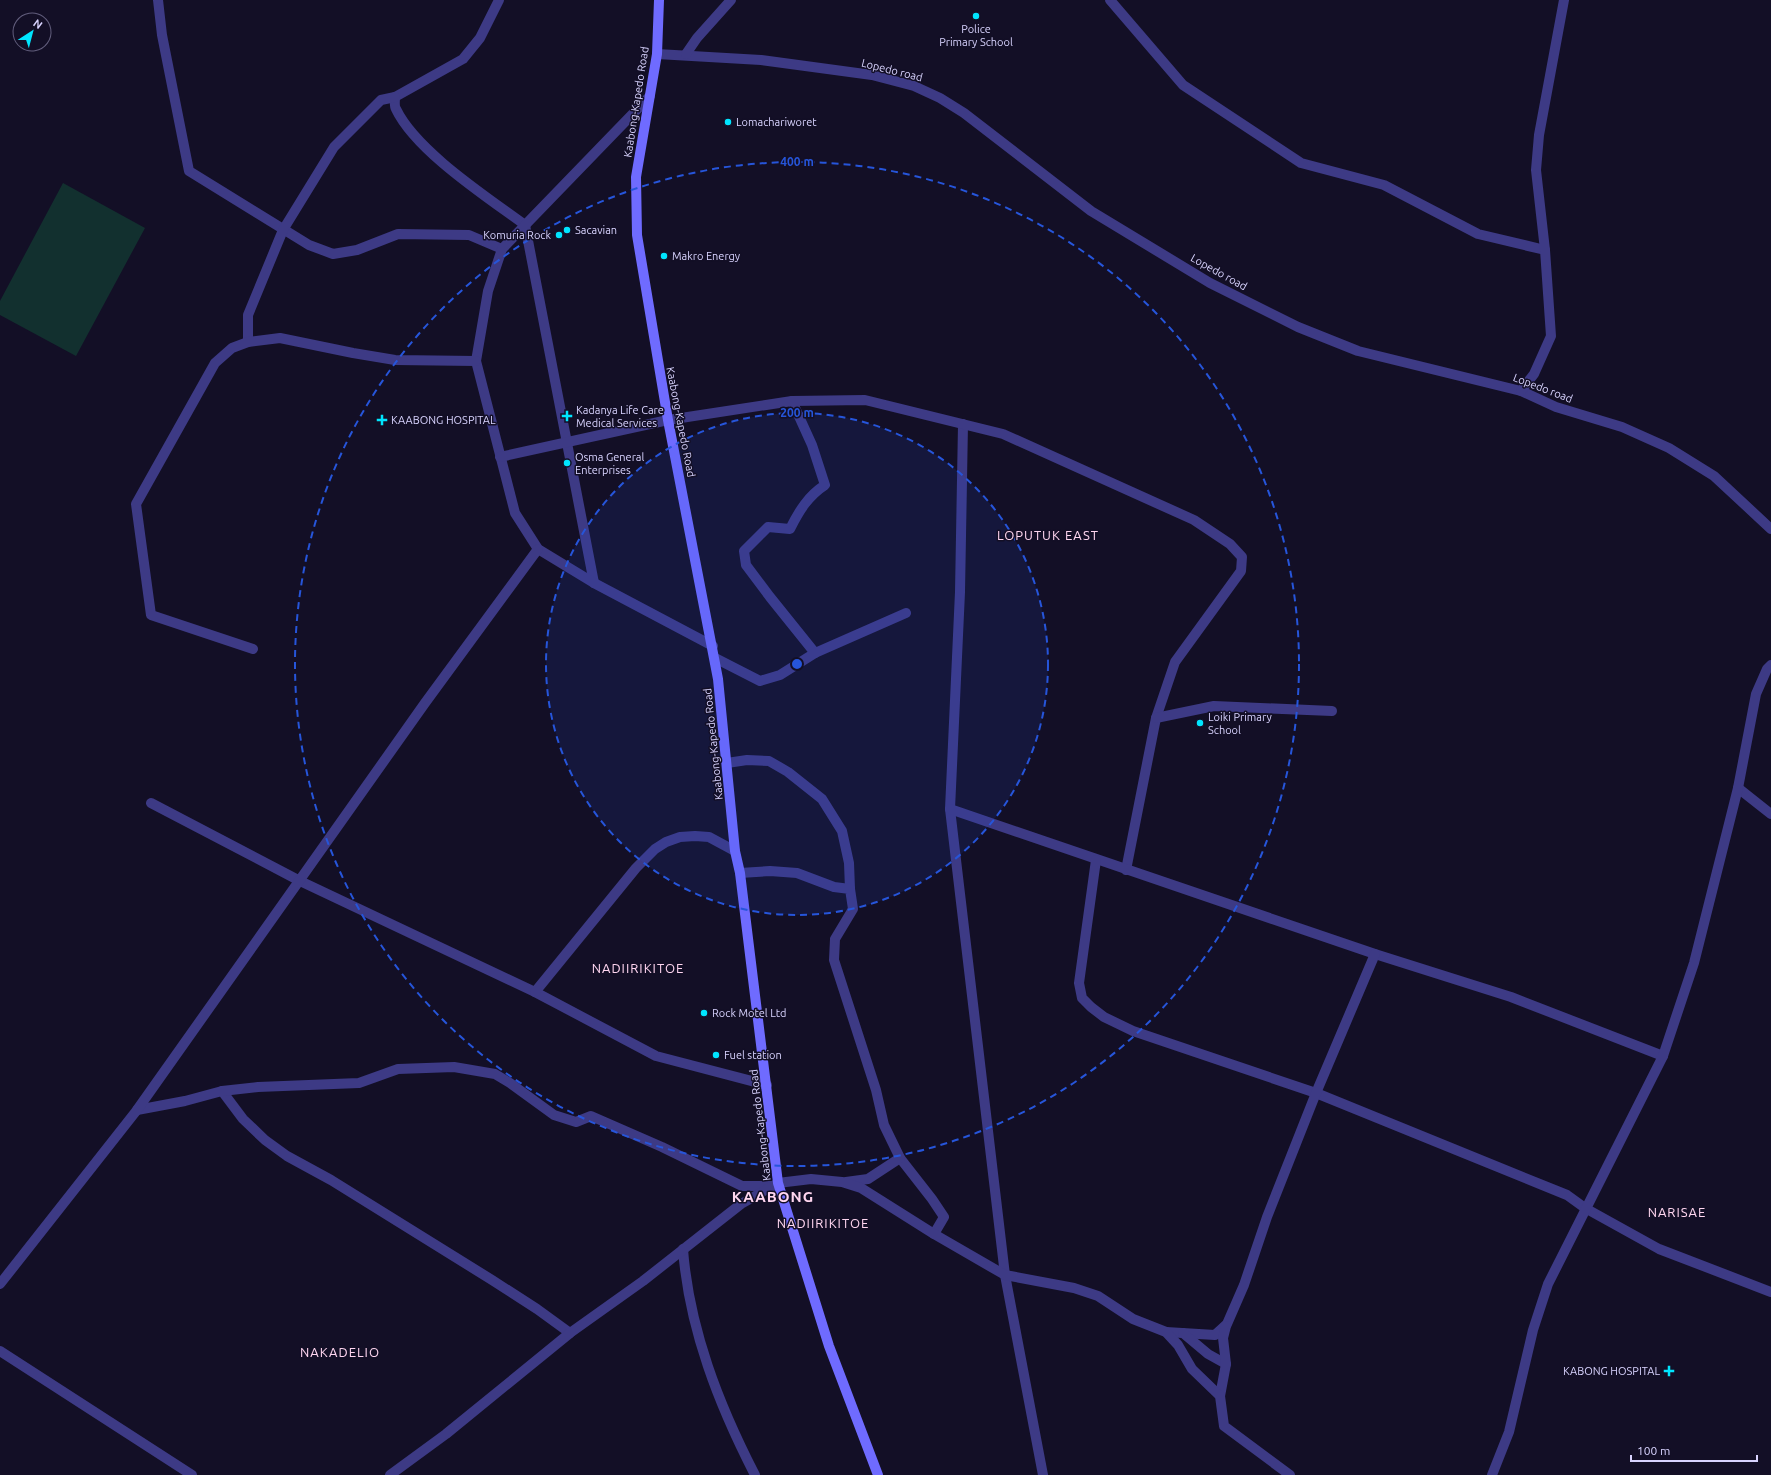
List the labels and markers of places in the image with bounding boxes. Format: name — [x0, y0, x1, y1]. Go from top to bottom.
marker: Police Primary School — [971, 11, 981, 21]
place label: Police Primary School — [939, 23, 1013, 48]
place label: Lomachariworet — [736, 116, 817, 128]
marker: Lomachariworet — [723, 117, 733, 127]
place label: Sacavian — [575, 224, 617, 236]
marker: Sacavian — [562, 225, 572, 235]
place label: Komuria Rock — [483, 229, 551, 241]
marker: Komuria Rock — [554, 230, 564, 240]
place label: Makro Energy — [672, 250, 741, 262]
marker: Makro Energy — [659, 251, 669, 261]
place label: Kadanya Life Care Medical Services — [576, 404, 664, 429]
marker: Kadanya Life Care Medical Services — [561, 410, 573, 422]
marker: KAABONG HOSPITAL — [376, 414, 388, 426]
place label: KAABONG HOSPITAL — [391, 414, 496, 426]
place label: Osma General Enterprises — [575, 451, 645, 476]
marker: Osma General Enterprises — [562, 458, 572, 468]
centre of rings — [790, 657, 804, 671]
place label: Loiki Primary School — [1208, 711, 1272, 736]
marker: Loiki Primary School — [1195, 718, 1205, 728]
place label: Rock Motel Ltd — [712, 1007, 787, 1019]
marker: Rock Motel Ltd — [699, 1008, 709, 1018]
place label: Fuel station — [724, 1049, 782, 1061]
marker: Fuel station — [711, 1050, 721, 1060]
place label: KABONG HOSPITAL — [1563, 1365, 1660, 1377]
marker: KABONG HOSPITAL — [1663, 1365, 1675, 1377]

